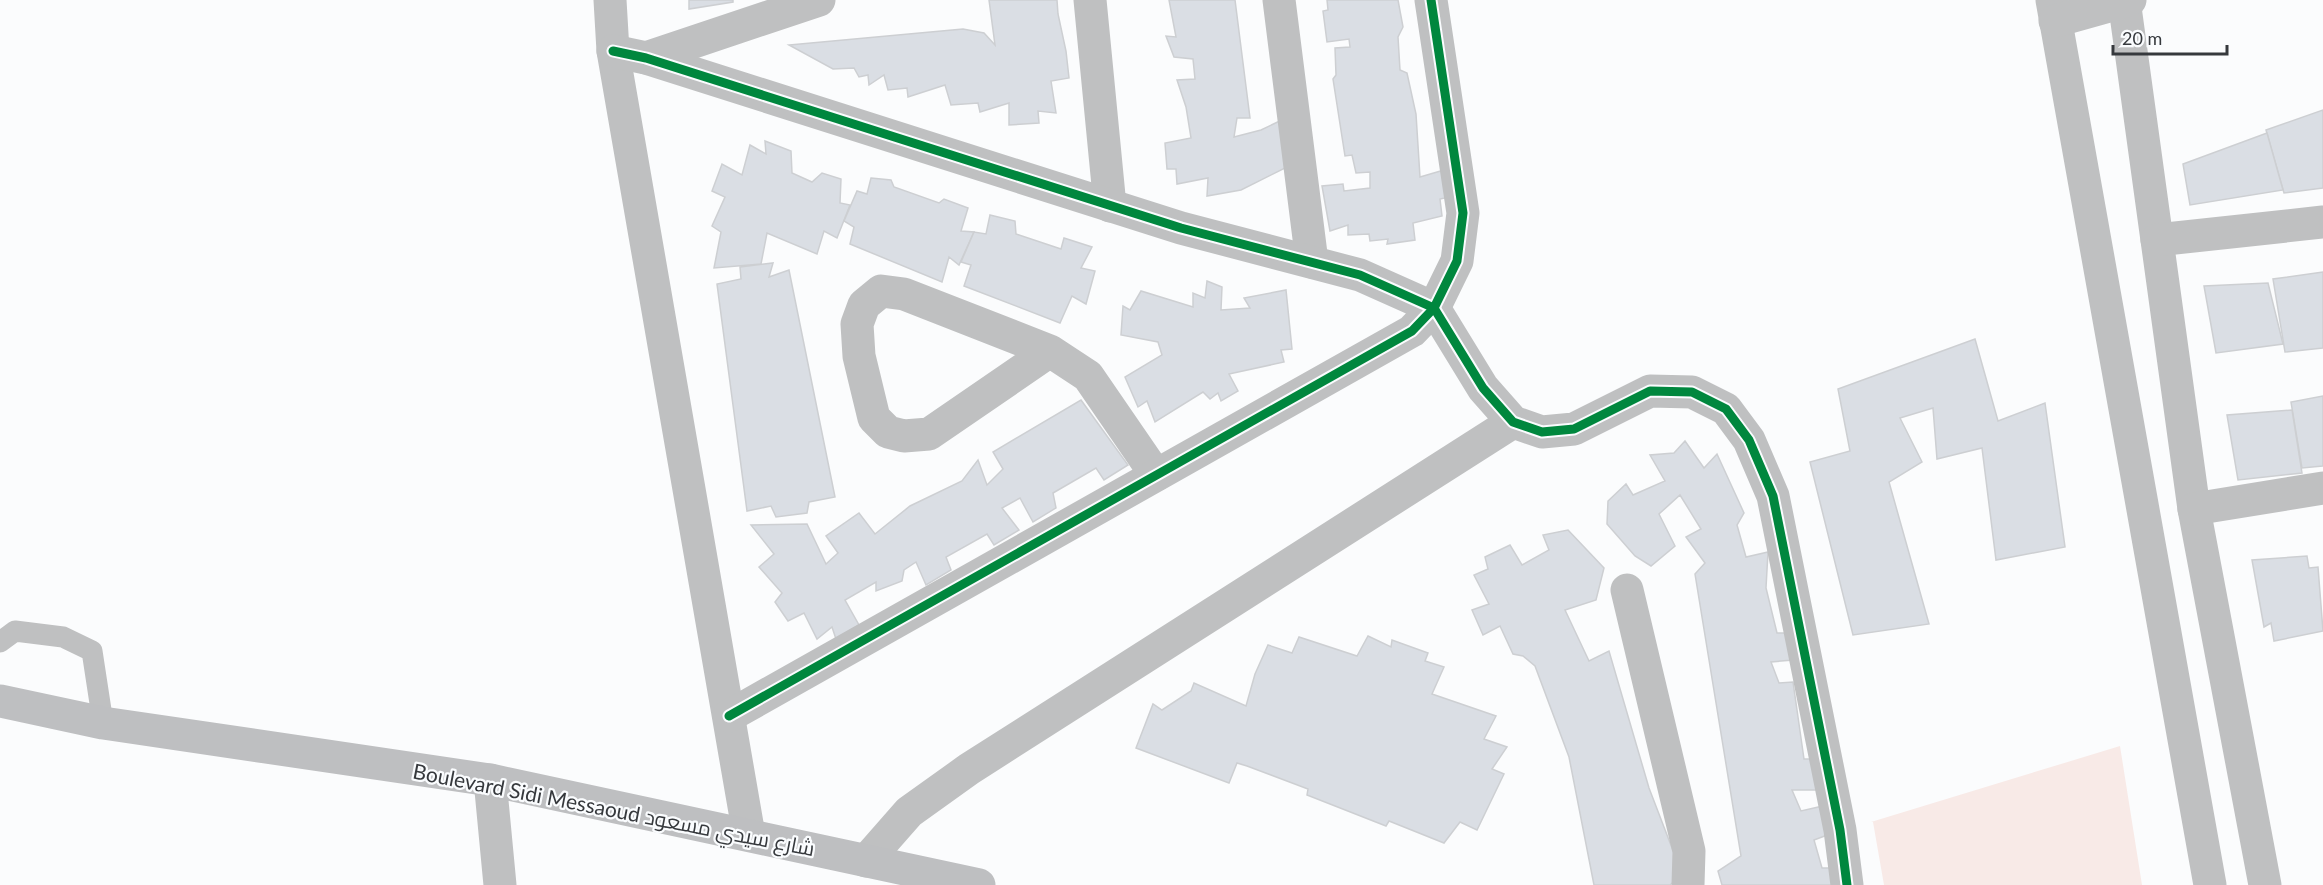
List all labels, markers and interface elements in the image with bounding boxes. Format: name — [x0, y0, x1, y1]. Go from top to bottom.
scale bar — [2113, 18, 2227, 56]
text: 20 m — [2122, 27, 2162, 49]
street label: Boulevard Sidi Messaoud شارع سيدي مسعود — [410, 758, 817, 865]

